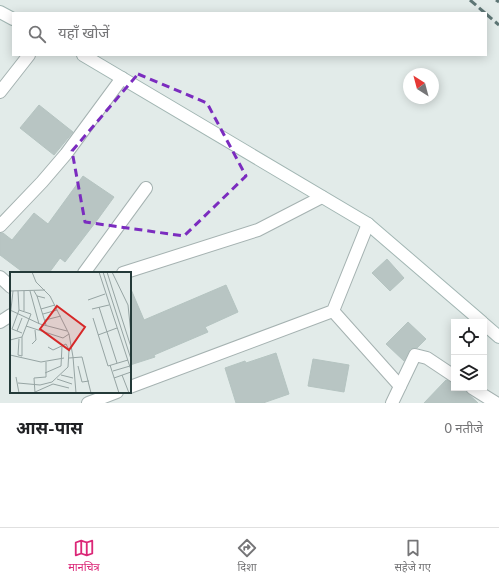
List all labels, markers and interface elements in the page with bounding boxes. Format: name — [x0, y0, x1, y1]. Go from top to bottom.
search box — [12, 12, 487, 56]
icon: search — [26, 23, 48, 45]
text: यहाँ खोजें — [58, 24, 109, 41]
north arrow — [403, 68, 439, 104]
inset map — [10, 272, 131, 393]
map controls — [451, 319, 487, 391]
button: locate — [451, 319, 487, 355]
button: layers — [451, 355, 487, 391]
text: आस-पास — [16, 418, 83, 438]
text: 0 नतीजे — [444, 421, 483, 436]
tab: मानचित्र — [68, 537, 100, 575]
tab: दिशा — [236, 537, 258, 575]
tab: सहेजे गए — [394, 537, 431, 575]

